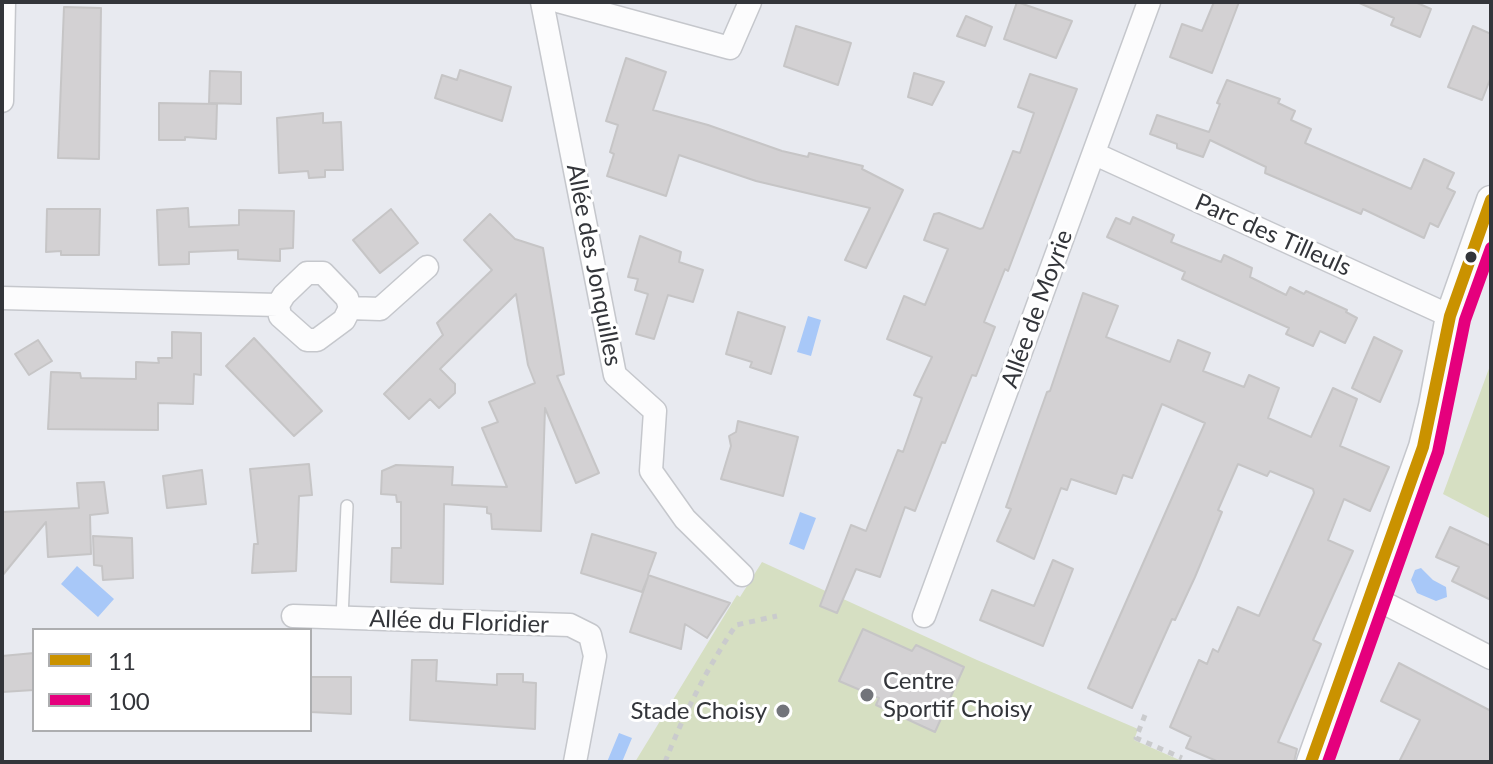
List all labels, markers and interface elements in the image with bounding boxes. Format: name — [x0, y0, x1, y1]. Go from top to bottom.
street label: Allée des Jonquilles — [560, 161, 628, 369]
street label: Parc des Tilleuls — [1191, 188, 1355, 282]
street label: Allée de Moyrie — [995, 226, 1079, 392]
unlabelled marker — [1463, 249, 1479, 265]
street label: Allée du Floridier — [369, 604, 549, 640]
legend — [32, 628, 312, 732]
text: 11 — [108, 646, 136, 675]
place label: Centre Sportif Choisy — [883, 667, 1032, 723]
text: 100 — [108, 686, 150, 715]
marker: Centre Sportif Choisy — [858, 686, 876, 704]
place label: Stade Choisy — [630, 697, 767, 725]
marker: Stade Choisy — [774, 702, 792, 720]

